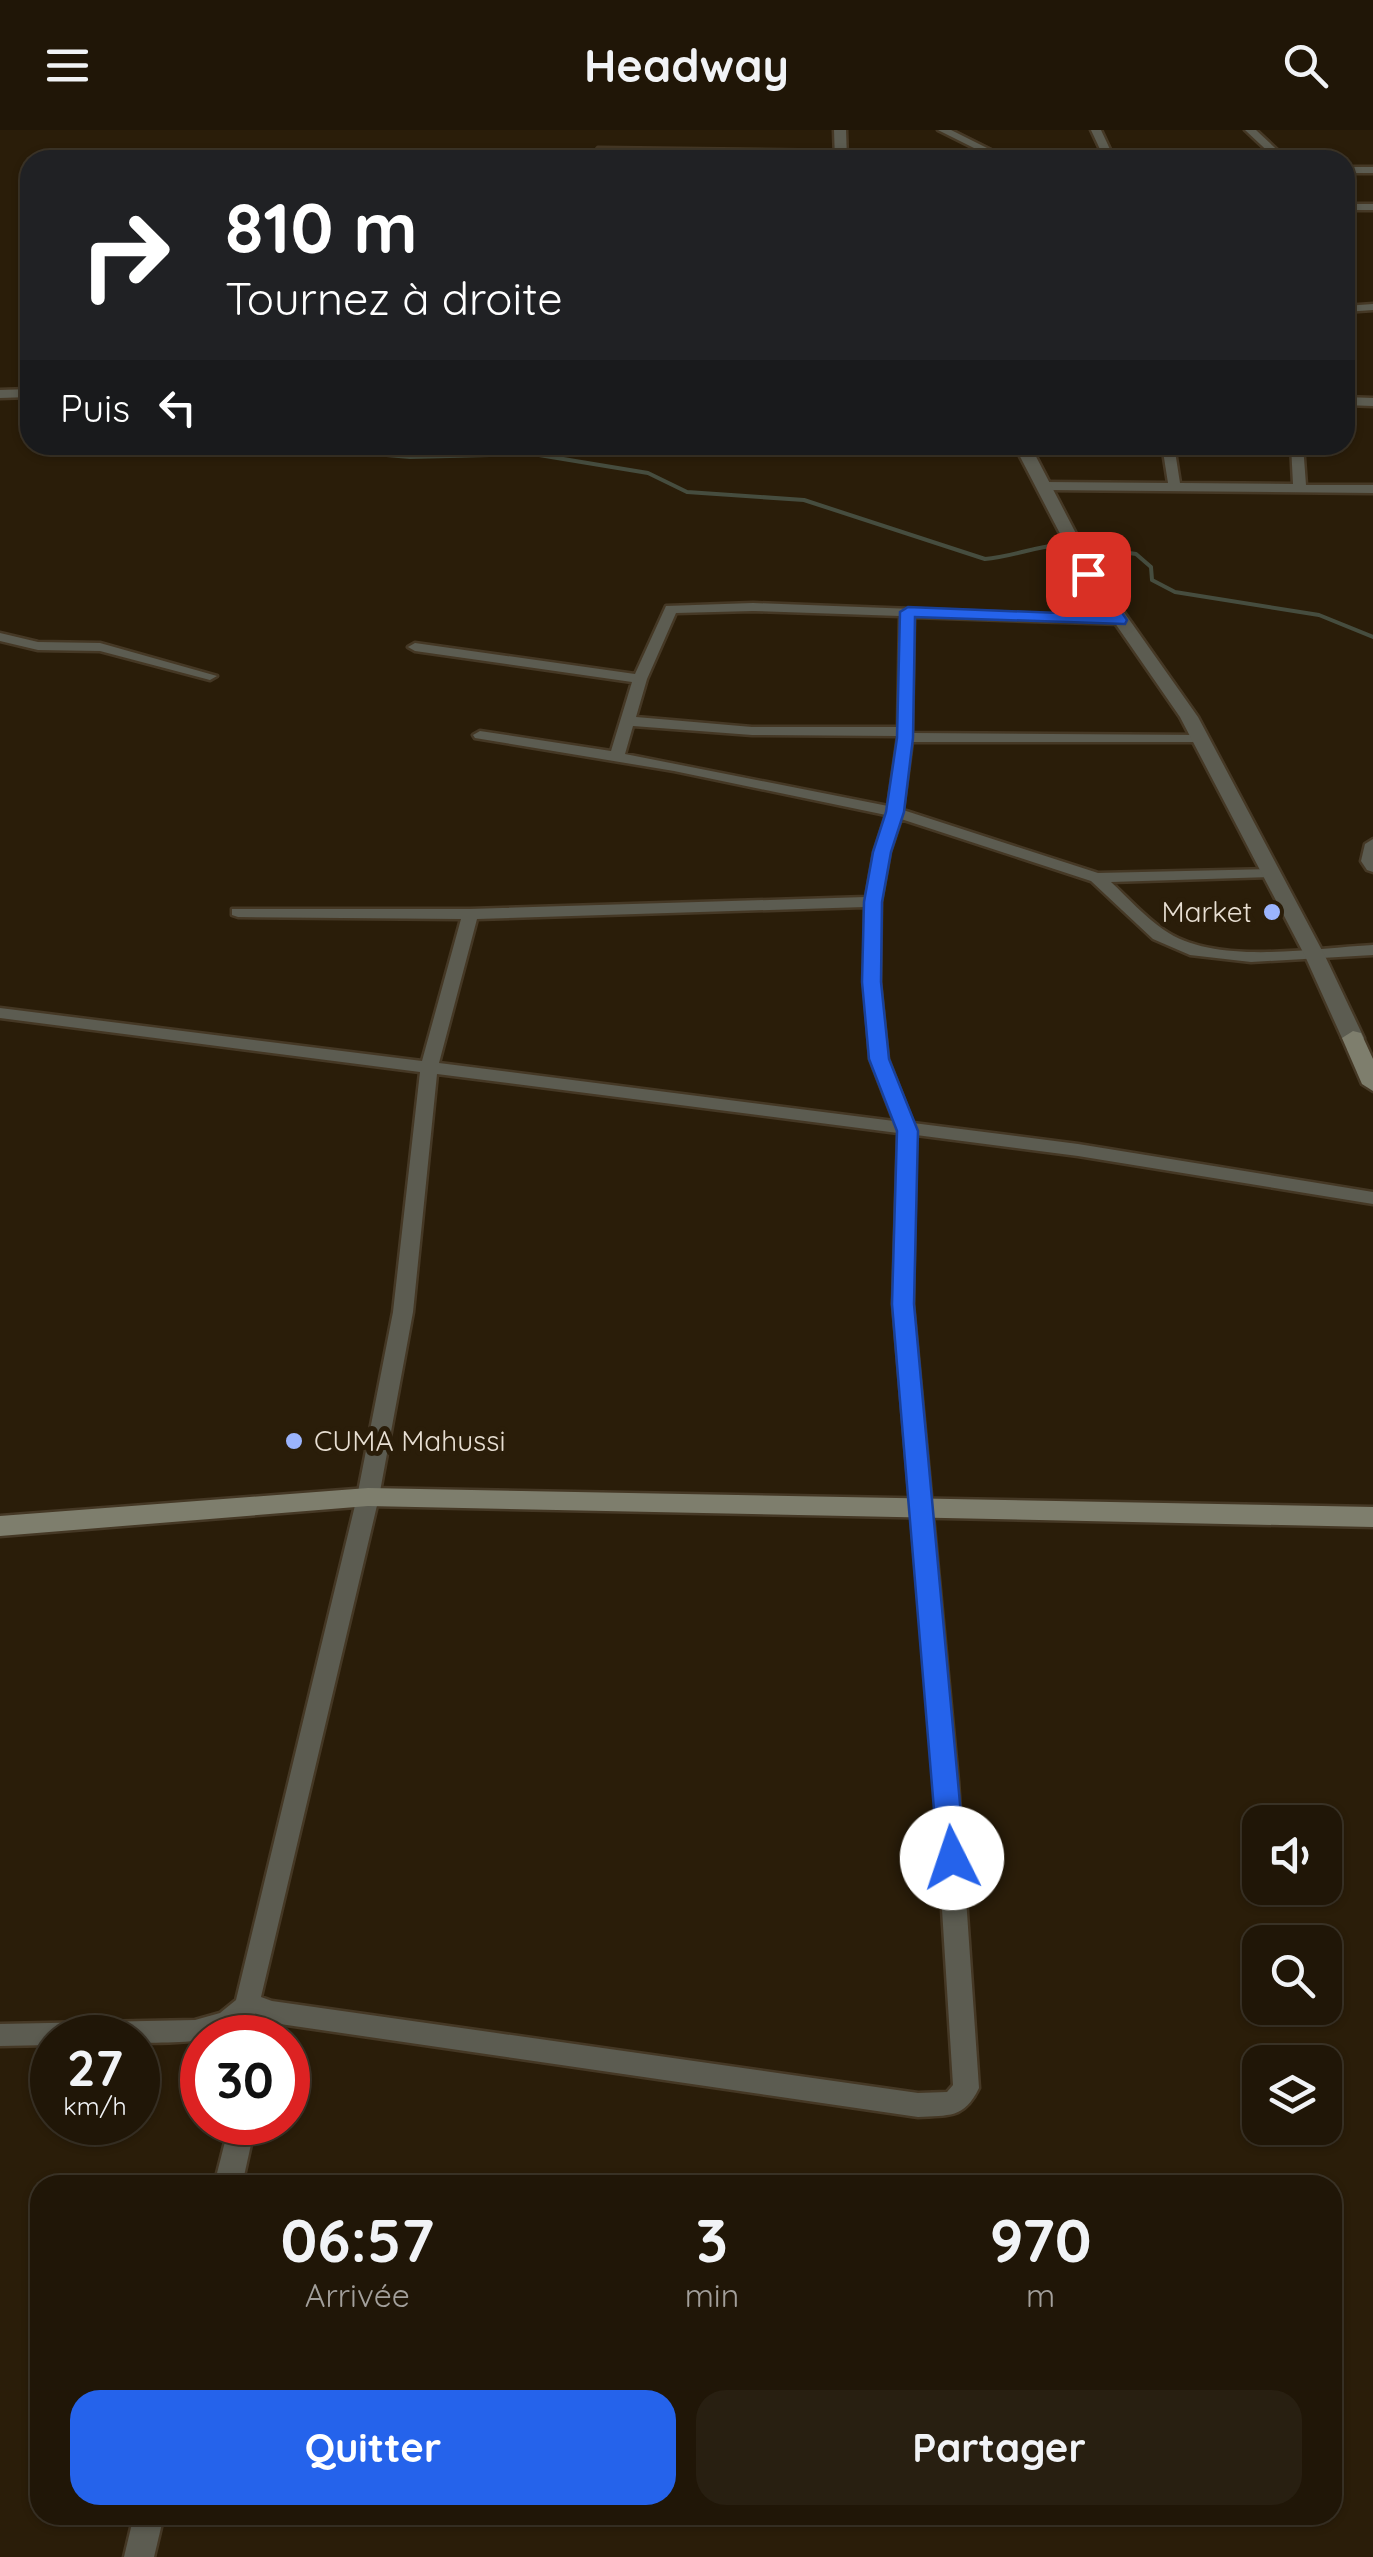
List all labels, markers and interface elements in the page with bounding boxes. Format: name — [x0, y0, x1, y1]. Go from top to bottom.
text: Headway — [584, 37, 789, 93]
icon: menu — [40, 38, 95, 93]
icon: search — [1278, 38, 1333, 93]
text: 810 m — [225, 183, 418, 271]
icon: right — [60, 190, 190, 320]
text: Tournez à droite — [225, 270, 563, 326]
icon: left — [150, 380, 205, 435]
text: Puis — [60, 384, 130, 432]
pin — [1046, 532, 1131, 617]
icon: arrive — [1061, 547, 1116, 602]
place label: Market — [1161, 894, 1252, 929]
marker: Market — [1261, 901, 1283, 923]
place label: CUMA Mahussi — [314, 1423, 505, 1458]
marker: CUMA Mahussi — [283, 1430, 305, 1452]
map controls — [1242, 1805, 1342, 2145]
button: sound — [1242, 1805, 1342, 1905]
position arrow — [900, 1806, 1004, 1910]
button: search — [1242, 1925, 1342, 2025]
speed limit sign: 30 — [180, 2015, 310, 2145]
text: 27 — [67, 2036, 123, 2099]
button: layers — [1242, 2045, 1342, 2145]
text: km/h — [63, 2090, 127, 2121]
text: 06:57 — [280, 2202, 434, 2277]
text: 3 — [696, 2202, 728, 2277]
text: 970 — [990, 2202, 1092, 2277]
text: Arrivée — [305, 2275, 410, 2315]
text: min — [685, 2275, 739, 2315]
text: m — [1026, 2275, 1055, 2315]
button: Quitter — [70, 2390, 676, 2505]
button: Partager — [696, 2390, 1302, 2505]

